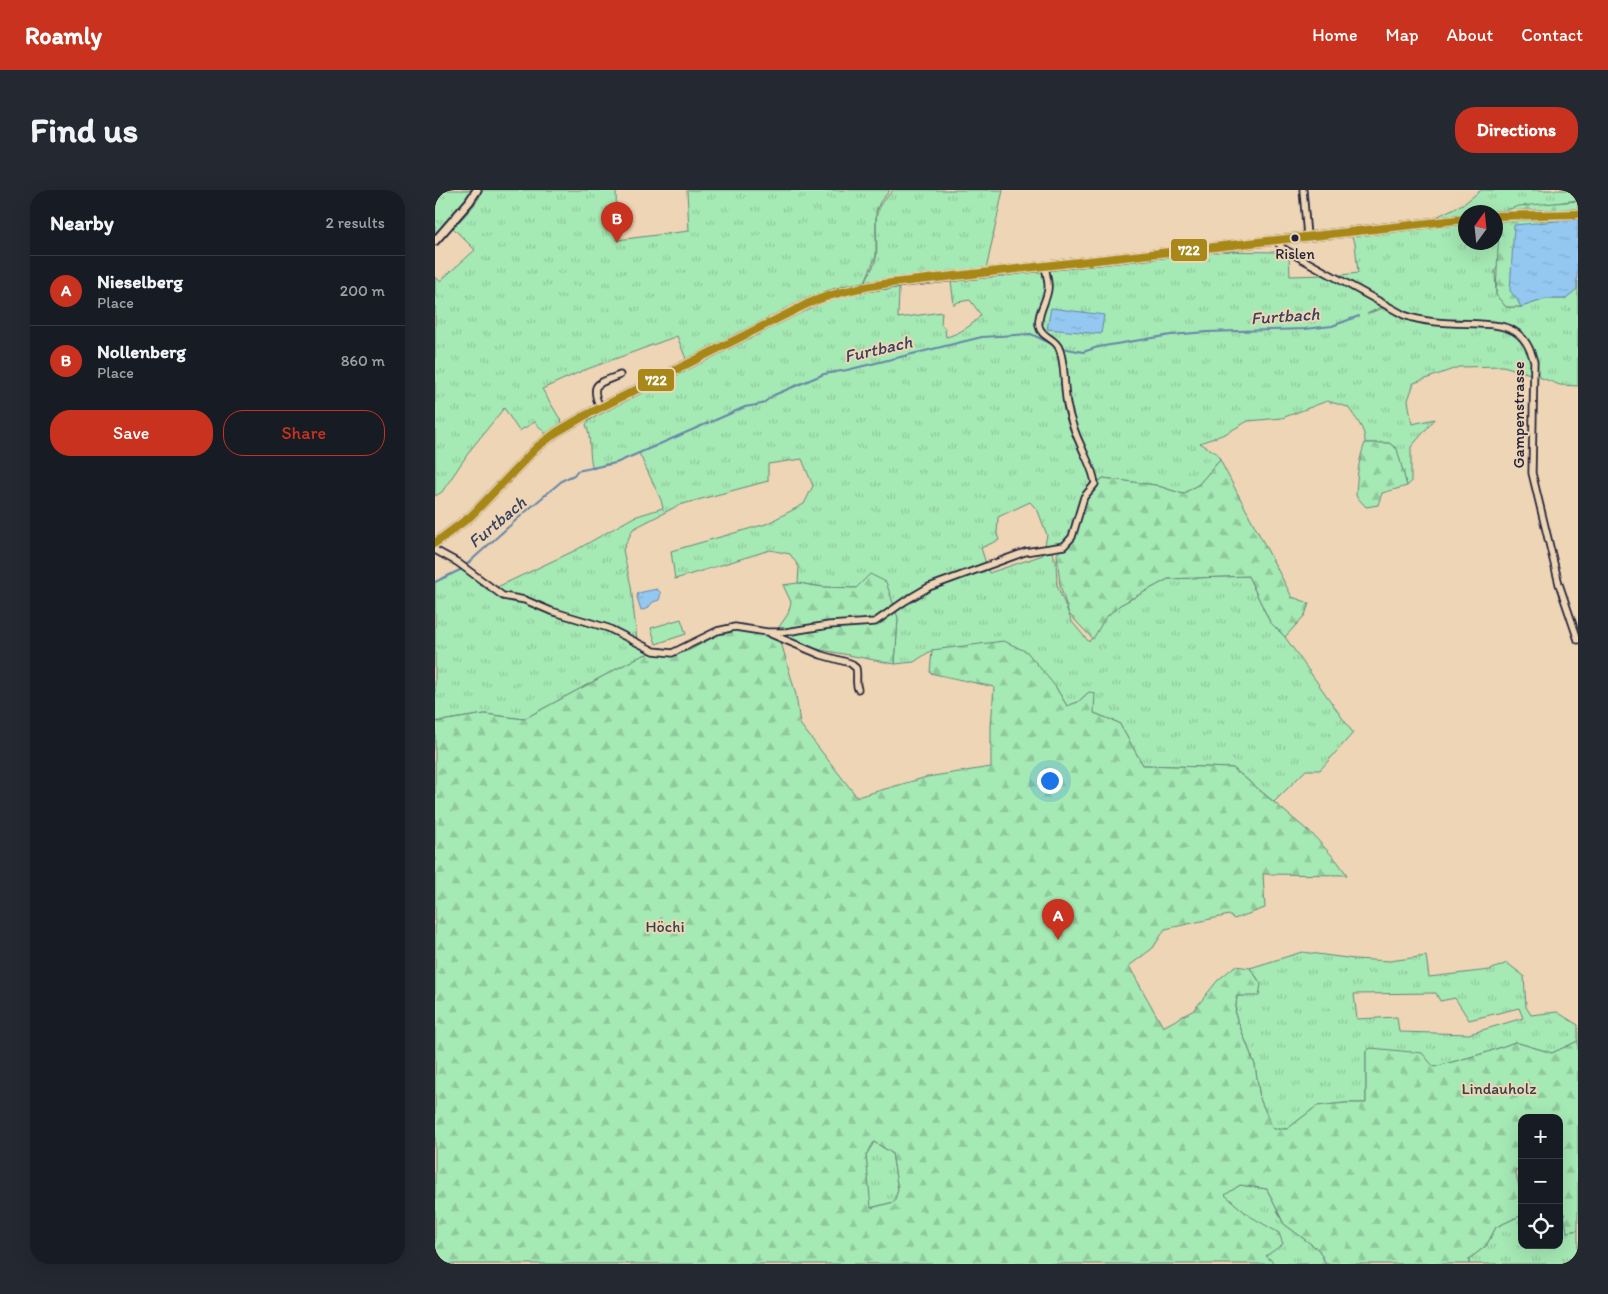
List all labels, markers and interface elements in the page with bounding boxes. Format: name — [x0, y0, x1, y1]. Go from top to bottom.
text: Roamly — [25, 21, 102, 50]
text: Home — [1312, 24, 1358, 46]
text: Map — [1386, 24, 1419, 46]
text: About — [1447, 24, 1493, 46]
text: Contact — [1521, 24, 1583, 46]
button: Directions — [1455, 107, 1578, 153]
text: Find us — [30, 109, 138, 151]
pin: B — [601, 202, 633, 243]
north arrow — [1458, 205, 1503, 250]
text: Nearby — [50, 210, 114, 235]
text: 2 results — [325, 213, 385, 232]
marker: Rislen — [1290, 233, 1300, 243]
line badge: 722 — [1170, 238, 1208, 262]
text: 722 — [1177, 242, 1200, 259]
place label: Rislen — [1275, 245, 1315, 263]
text: Nieselberg — [97, 270, 183, 293]
text: A — [61, 281, 71, 300]
text: 200 m — [340, 281, 385, 300]
text: Place — [97, 293, 134, 312]
water label: Furtbach — [1250, 303, 1321, 329]
water label: Furtbach — [842, 330, 915, 367]
text: Nollenberg — [97, 340, 186, 363]
text: B — [61, 351, 71, 370]
text: 860 m — [341, 351, 385, 370]
street label: Gampenstrasse — [1509, 361, 1528, 469]
text: Place — [97, 363, 134, 382]
line badge: 722 — [637, 368, 675, 392]
text: 722 — [644, 372, 667, 389]
button: Save — [50, 410, 213, 456]
button: Share — [223, 410, 385, 456]
water label: Furtbach — [464, 491, 531, 553]
your location — [1037, 768, 1063, 794]
pin: A — [1042, 899, 1074, 940]
park label: Höchi — [645, 917, 685, 936]
park label: Lindauholz — [1461, 1079, 1537, 1098]
map controls — [1518, 1114, 1563, 1249]
button: + — [1518, 1114, 1563, 1159]
button: − — [1518, 1159, 1563, 1204]
button: locate — [1518, 1204, 1563, 1249]

